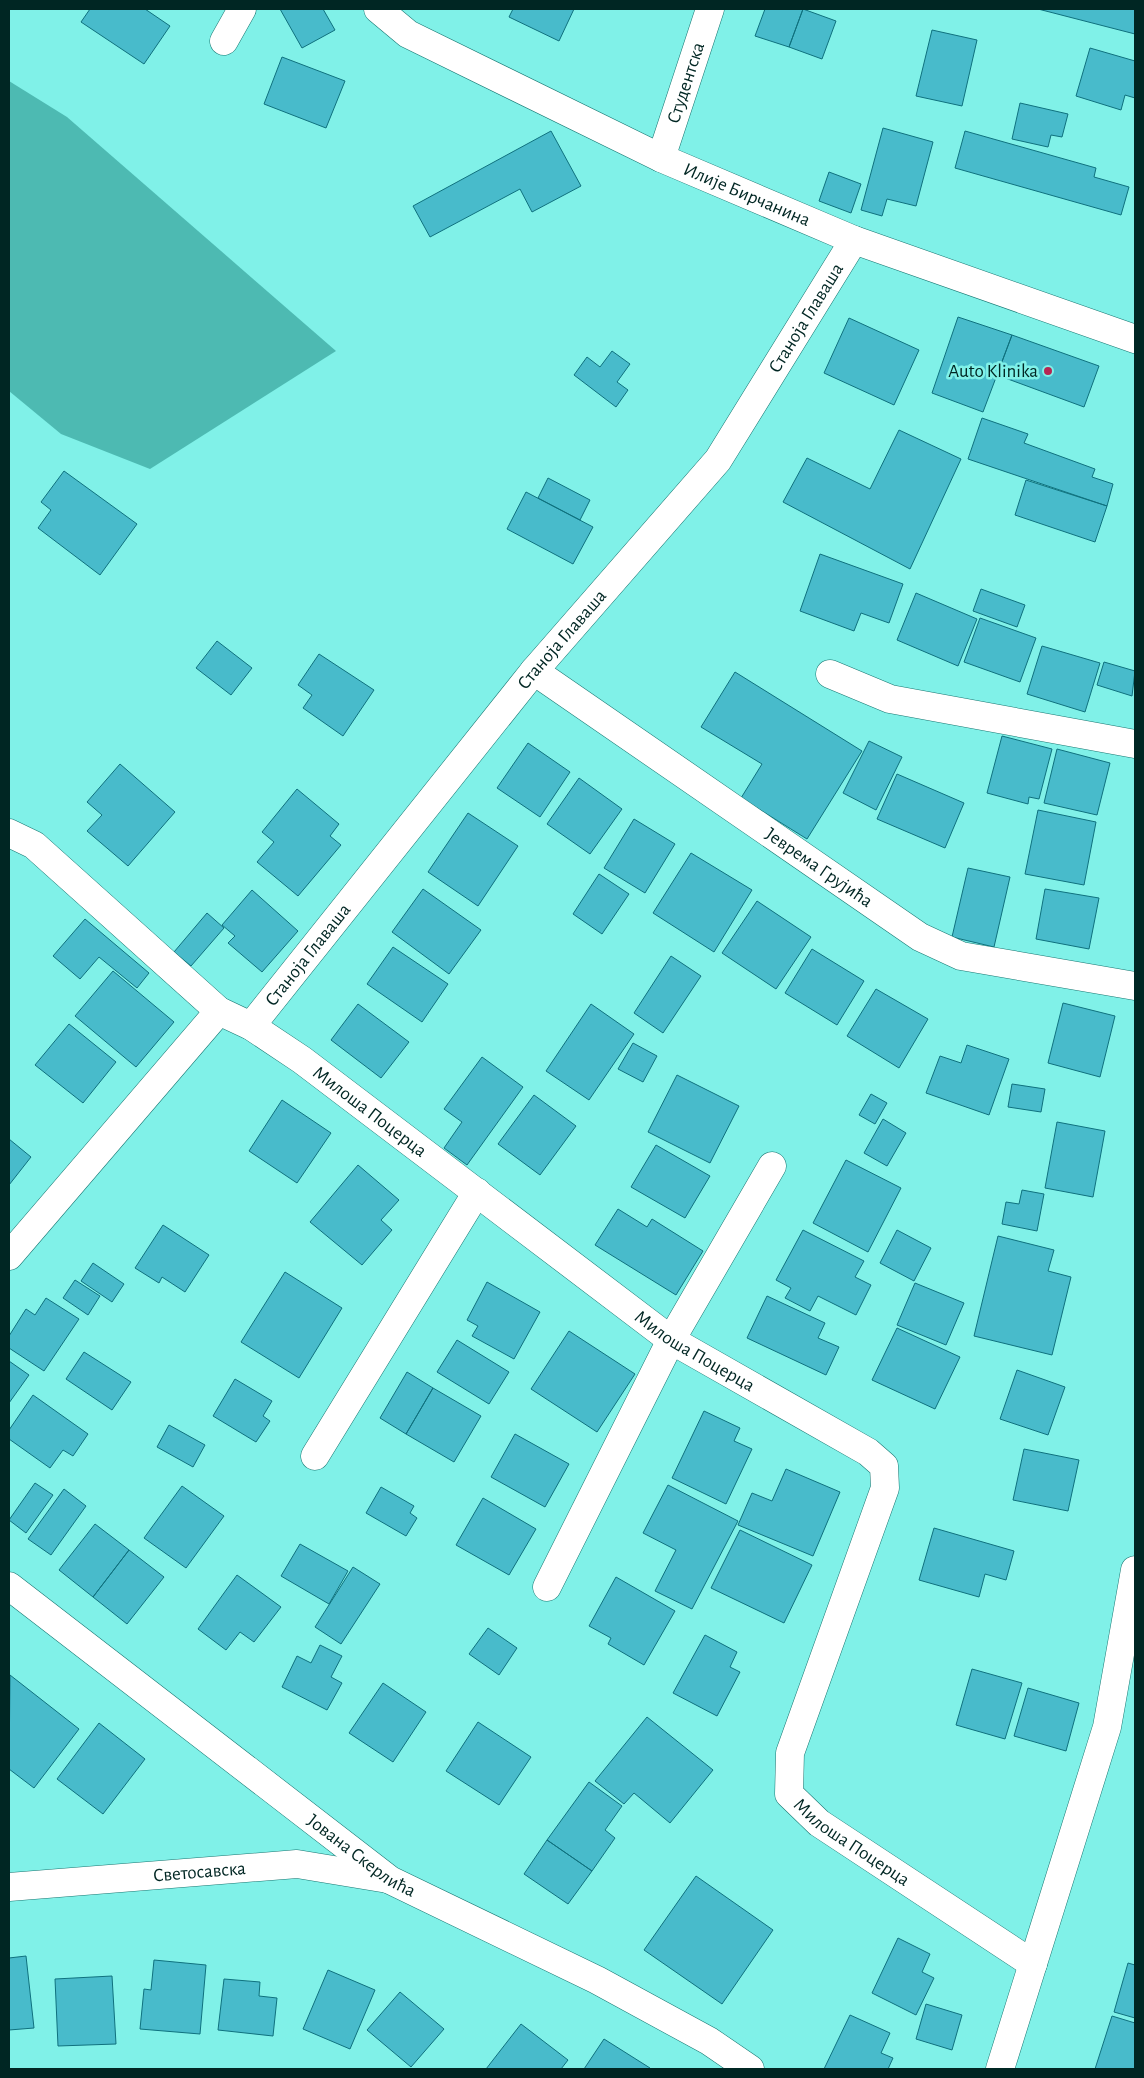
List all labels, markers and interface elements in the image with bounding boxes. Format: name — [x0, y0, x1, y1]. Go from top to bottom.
street label: Студентска — [663, 40, 708, 126]
street label: Илије Бирчанина — [681, 159, 813, 230]
street label: Станоја Главаша — [765, 259, 847, 376]
place label: Auto Klinika — [948, 362, 1038, 381]
marker: Auto Klinika — [1042, 365, 1054, 377]
street label: Станоја Главаша — [514, 586, 610, 693]
street label: Јеврема Грујића — [762, 824, 876, 911]
street label: Станоја Главаша — [261, 900, 354, 1010]
street label: Милоша Поцерца — [309, 1062, 430, 1161]
street label: Милоша Поцерца — [631, 1307, 758, 1395]
street label: Милоша Поцерца — [790, 1795, 913, 1890]
street label: Јована Скерлића — [304, 1810, 419, 1901]
street label: Светосавска — [152, 1859, 247, 1885]

